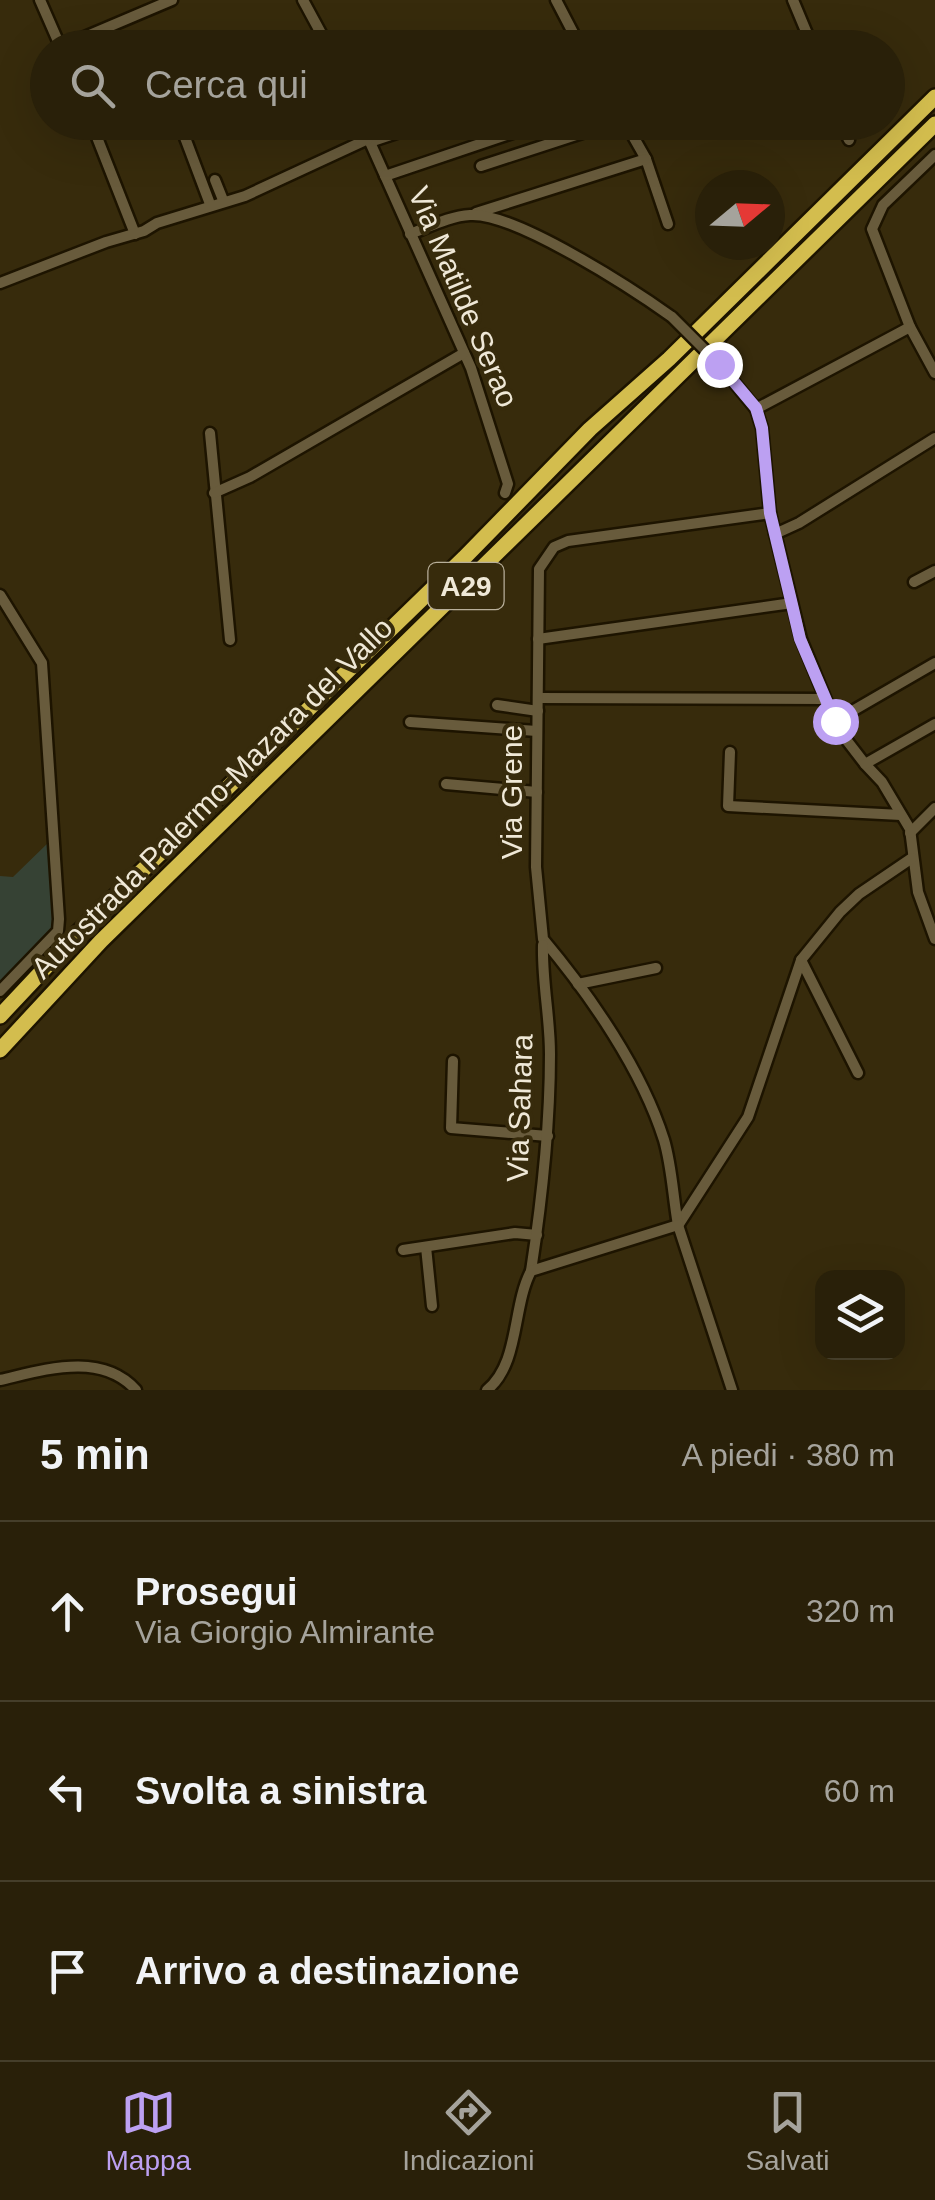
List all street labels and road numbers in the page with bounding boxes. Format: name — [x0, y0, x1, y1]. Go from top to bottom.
street label: Via Matilde Serao — [402, 182, 525, 412]
road number: A29 — [428, 563, 504, 609]
street label: Autostrada Palermo-Mazara del Vallo — [24, 610, 399, 985]
street label: Via Grene — [495, 725, 528, 859]
street label: Via Sahara — [500, 1033, 539, 1182]

